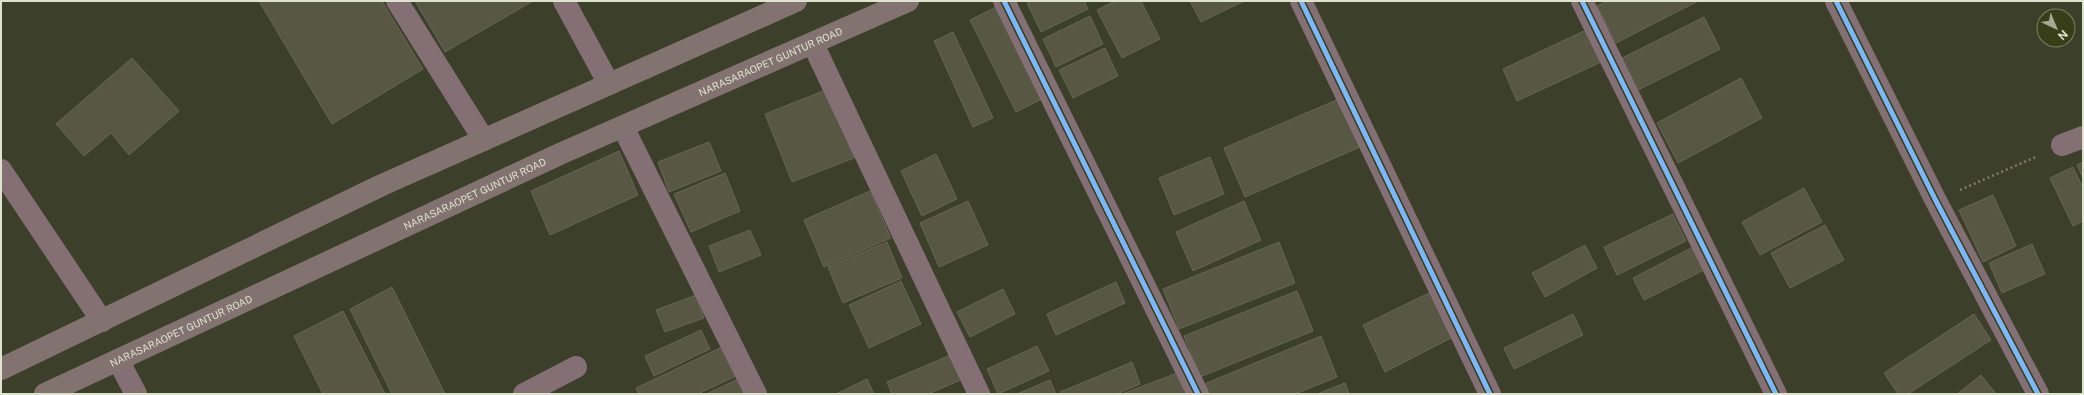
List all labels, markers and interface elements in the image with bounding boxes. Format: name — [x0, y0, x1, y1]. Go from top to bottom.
north arrow — [2036, 8, 2076, 48]
street label: NARASARAOPET GUNTUR ROAD — [697, 25, 844, 98]
text: N — [2056, 28, 2070, 42]
street label: NARASARAOPET GUNTUR ROAD — [401, 155, 548, 232]
street label: NARASARAOPET GUNTUR ROAD — [108, 292, 254, 369]

